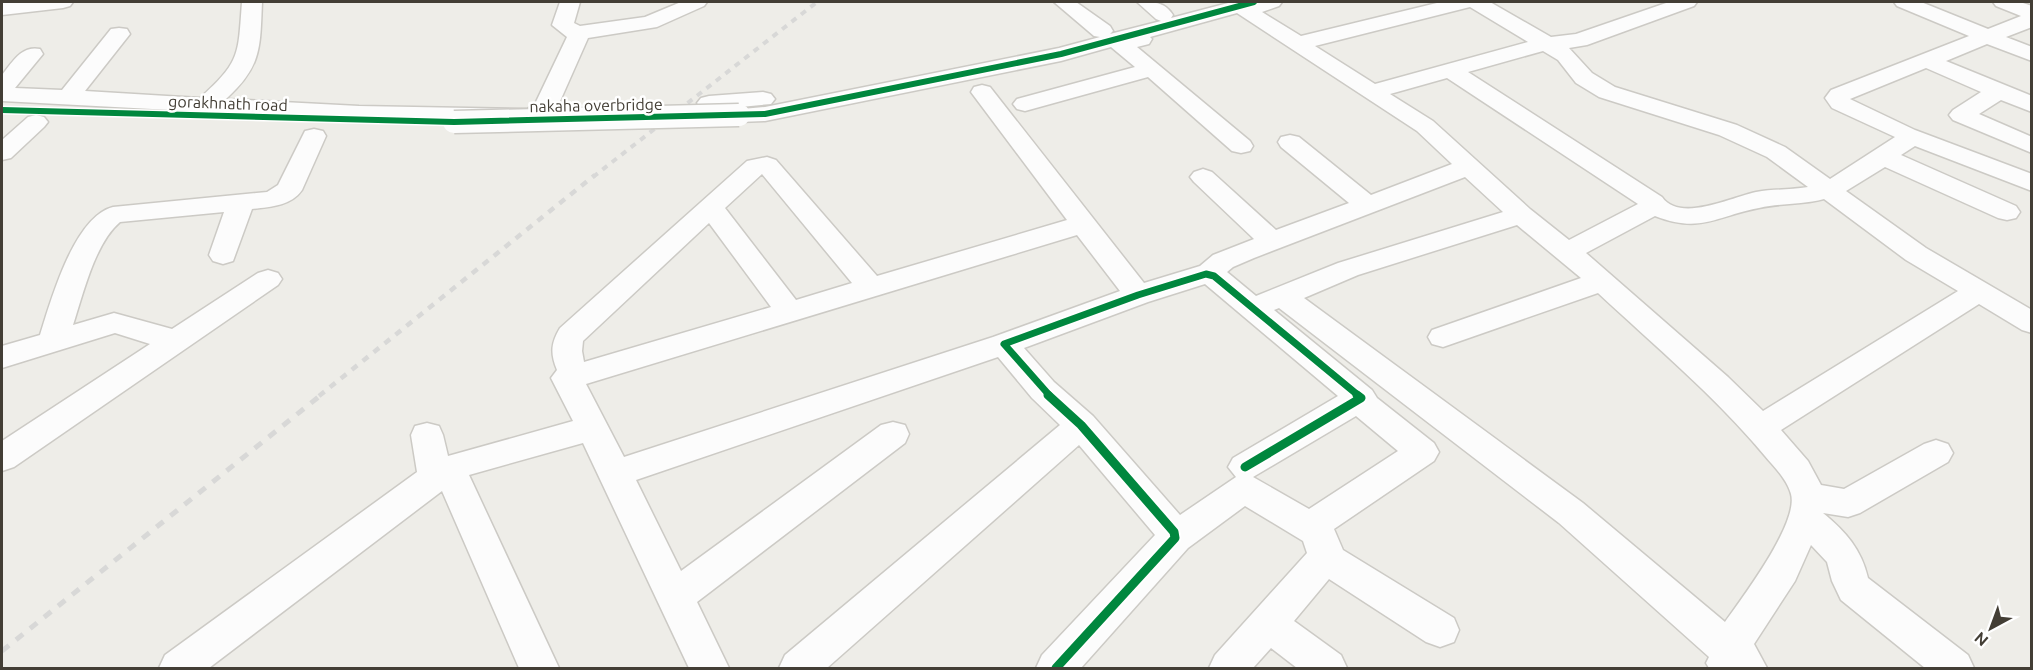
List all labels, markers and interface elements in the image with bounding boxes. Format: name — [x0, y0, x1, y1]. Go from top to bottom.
street label: gorakhnath road — [168, 92, 288, 114]
street label: nakaha overbridge — [529, 95, 663, 115]
north arrow — [1961, 598, 2021, 658]
text: N — [1971, 629, 1992, 650]

